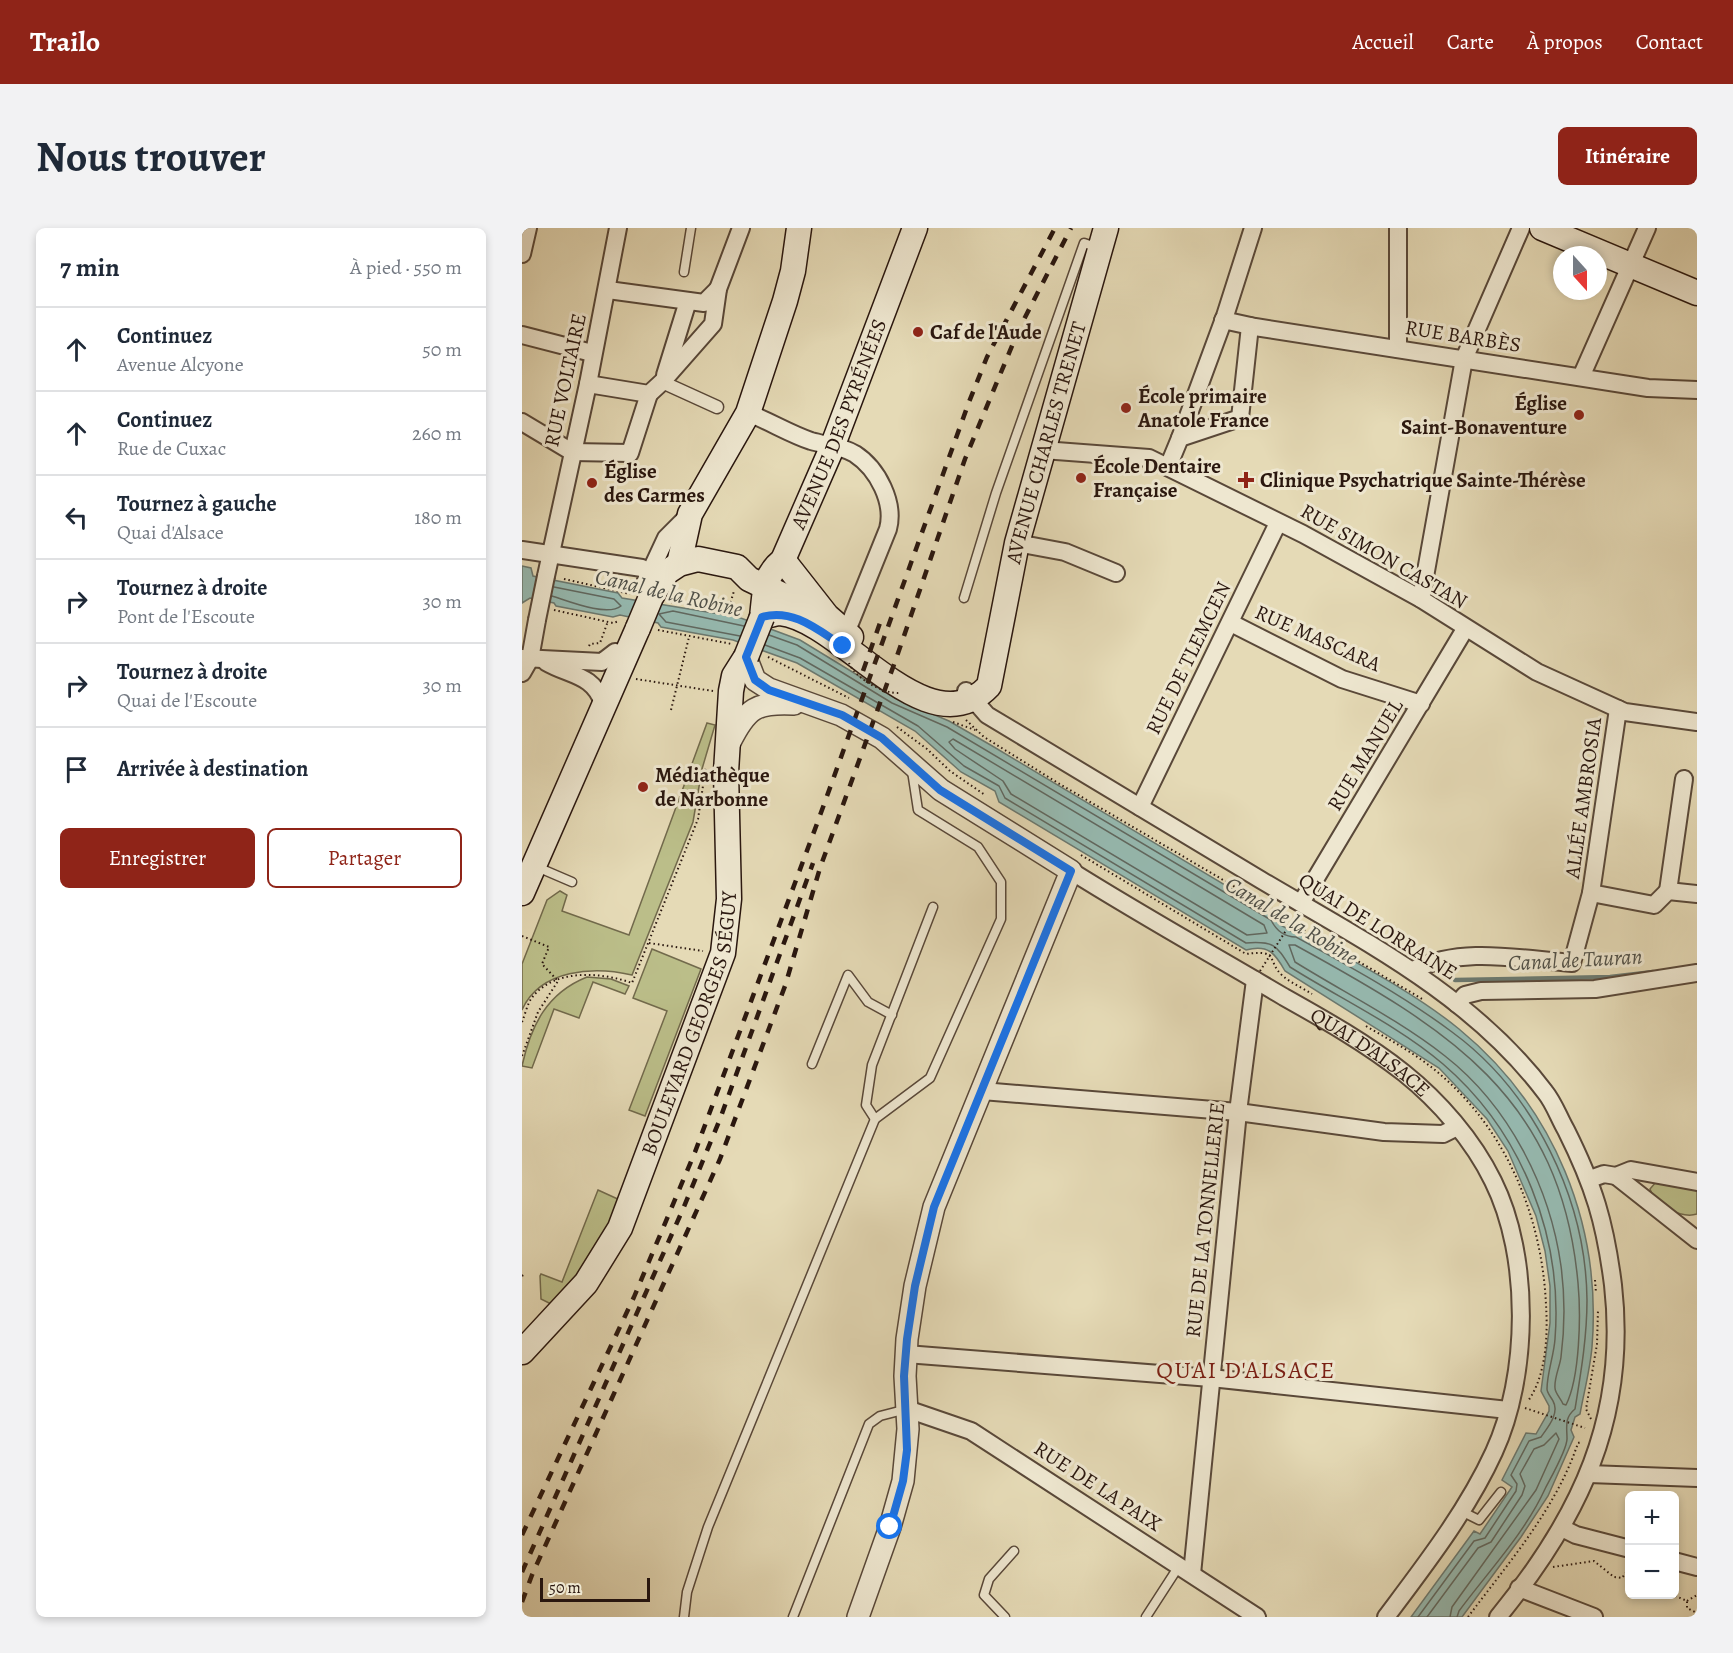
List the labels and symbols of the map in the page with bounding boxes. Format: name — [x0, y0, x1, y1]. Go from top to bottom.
north arrow — [1553, 246, 1607, 300]
street label: RUE VOLTAIRE — [537, 311, 593, 449]
street label: RUE BARBÈS — [1403, 313, 1523, 359]
street label: AVENUE DES PYRÉNÉES — [784, 315, 893, 535]
place label: Caf de l'Aude — [930, 318, 1042, 346]
street label: AVENUE CHARLES TRENET — [999, 318, 1093, 567]
marker: Caf de l'Aude — [911, 325, 925, 339]
place label: École primaire Anatole France — [1137, 382, 1269, 434]
place label: Église Saint-Bonaventure — [1401, 389, 1567, 441]
marker: École primaire Anatole France — [1119, 401, 1133, 415]
marker: Église Saint-Bonaventure — [1572, 408, 1586, 422]
place label: École Dentaire Française — [1093, 452, 1221, 504]
place label: Église des Carmes — [604, 457, 705, 509]
place label: Clinique Psychatrique Sainte-Thérèse — [1260, 466, 1586, 494]
marker: École Dentaire Française — [1074, 471, 1088, 485]
marker: Clinique Psychatrique Sainte-Thérèse — [1237, 471, 1255, 489]
marker: Église des Carmes — [585, 476, 599, 490]
street label: RUE SIMON CASTAN — [1296, 497, 1472, 615]
water label: Canal de la Robine — [592, 561, 745, 624]
street label: RUE DE TLEMCEN — [1139, 577, 1237, 739]
street label: RUE MASCARA — [1251, 598, 1386, 679]
route end — [829, 632, 855, 658]
street label: RUE MANUEL — [1321, 694, 1410, 816]
street label: ALLÉE AMBROSIA — [1558, 715, 1608, 881]
place label: Médiathèque de Narbonne — [655, 761, 770, 813]
marker: Médiathèque de Narbonne — [636, 780, 650, 794]
street label: QUAI DE LORRAINE — [1293, 866, 1463, 986]
water label: Canal de la Robine — [1219, 869, 1364, 972]
street label: BOULEVARD GEORGES SÉGUY — [634, 890, 743, 1160]
water label: Canal de Tauran — [1507, 941, 1643, 978]
street label: QUAI D'ALSACE — [1305, 1001, 1436, 1103]
street label: RUE DE LA TONNELLERIE — [1179, 1101, 1231, 1339]
district label: QUAI D'ALSACE — [1156, 1354, 1336, 1386]
street label: RUE DE LA PAIX — [1029, 1434, 1167, 1538]
route start — [876, 1513, 902, 1539]
scale bar — [540, 1575, 650, 1602]

